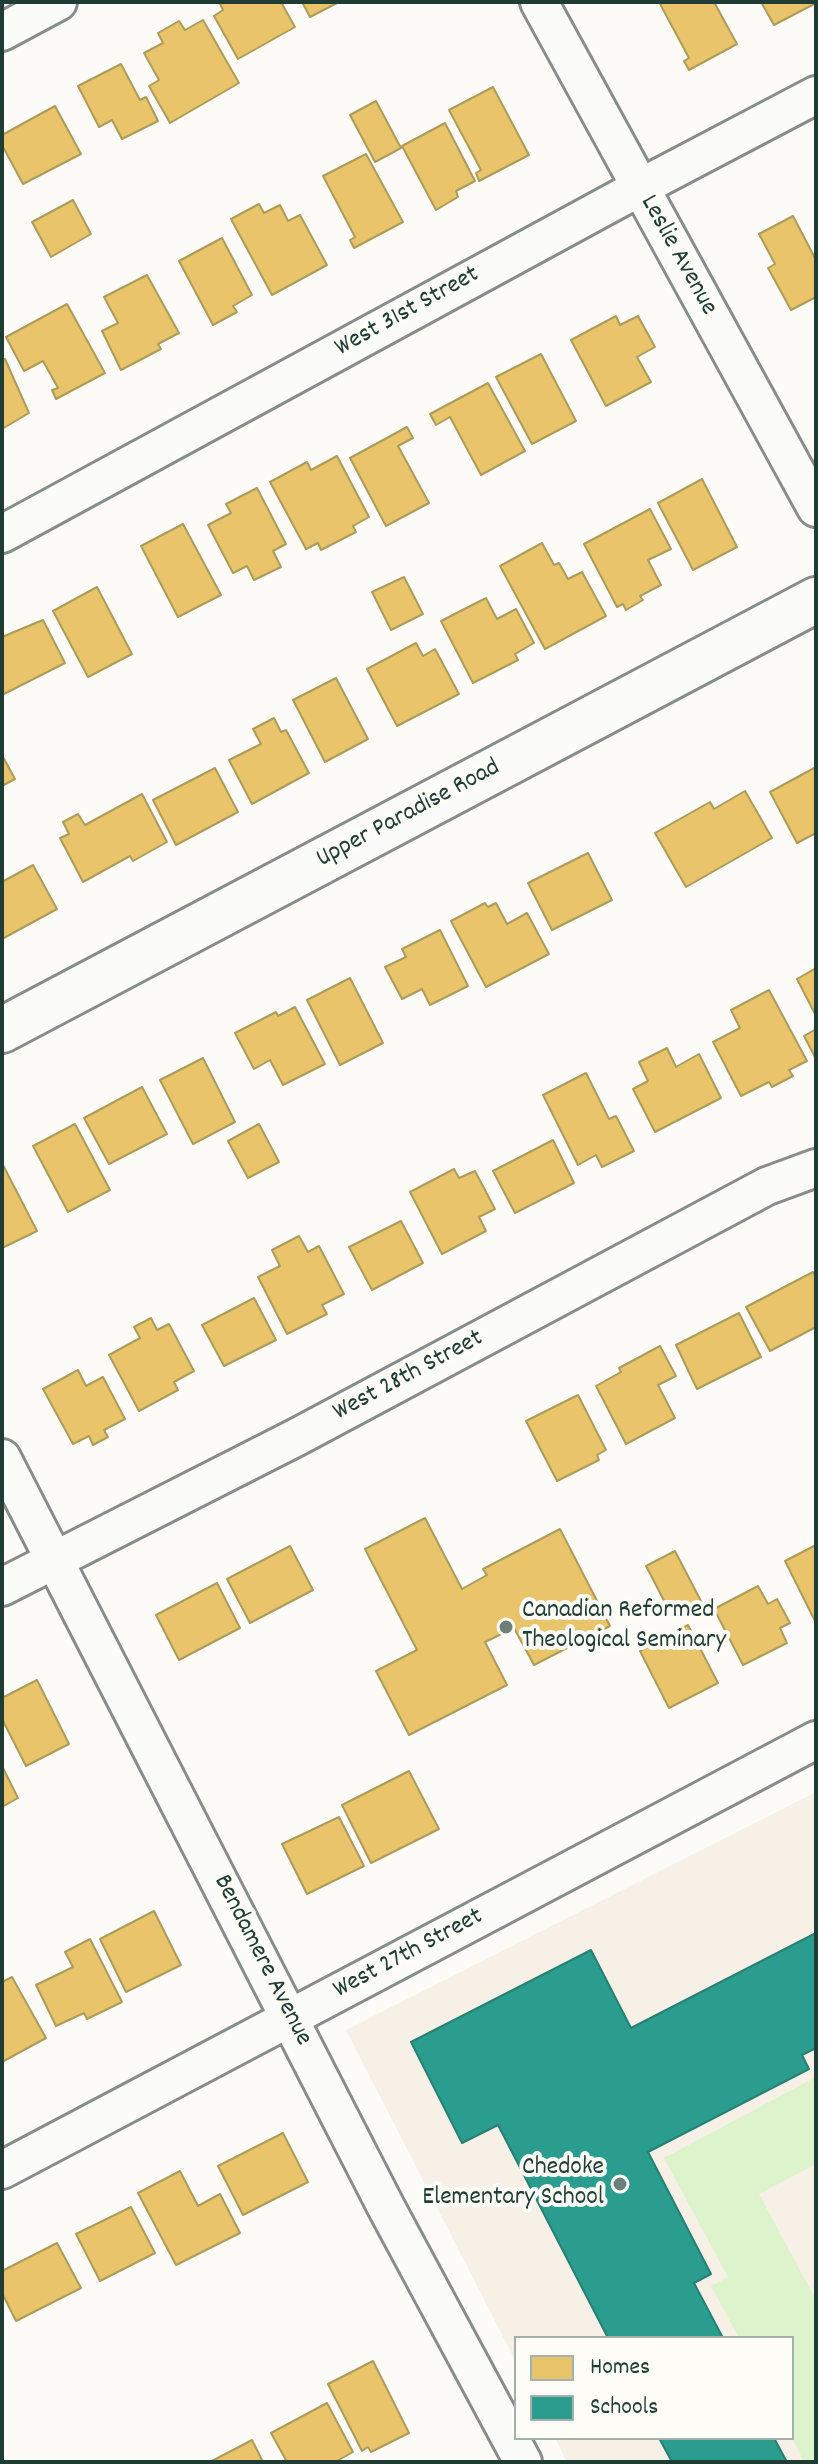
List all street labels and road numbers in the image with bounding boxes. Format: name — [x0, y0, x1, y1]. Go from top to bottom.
street label: Leslie Avenue — [631, 190, 723, 322]
street label: West 31st Street — [331, 261, 485, 365]
street label: Upper Paradise Road — [312, 754, 506, 876]
street label: West 28th Street — [329, 1324, 489, 1430]
street label: Bendamere Avenue — [205, 1870, 317, 2052]
street label: West 27th Street — [329, 1903, 489, 2007]

